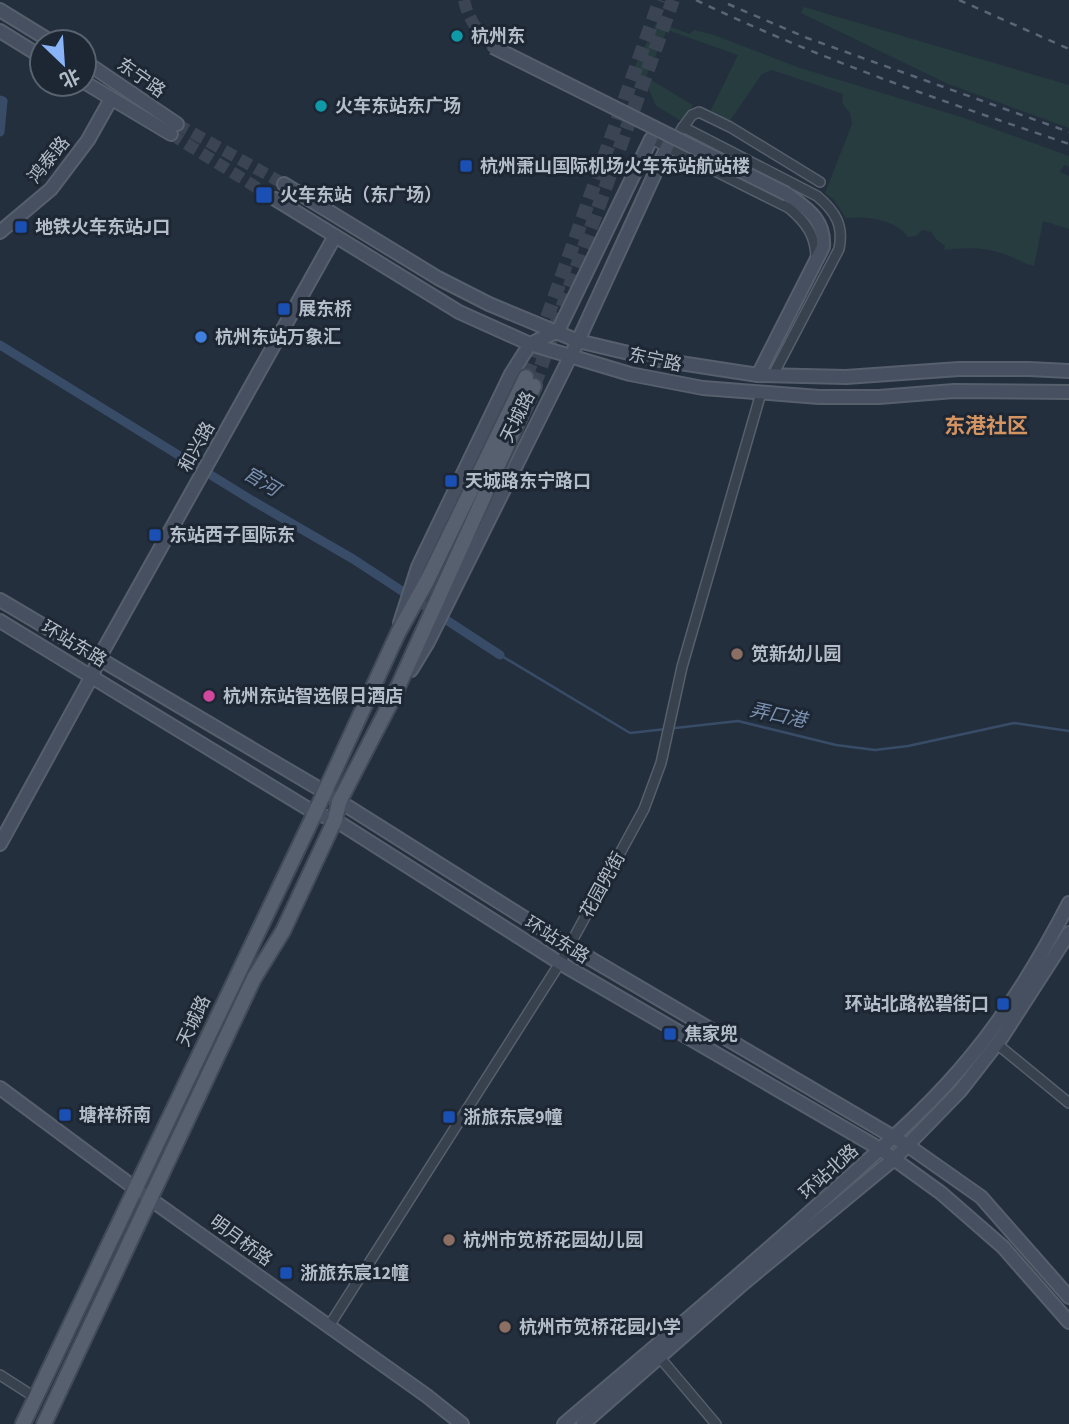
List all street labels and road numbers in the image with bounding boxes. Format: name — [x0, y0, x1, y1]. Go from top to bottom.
street label: 东宁路 — [112, 52, 170, 104]
street label: 鸿泰路 — [22, 131, 76, 189]
street label: 东宁路 — [626, 342, 684, 378]
street label: 天城路 — [495, 387, 541, 447]
street label: 和兴路 — [173, 417, 221, 477]
street label: 环站东路 — [37, 615, 111, 673]
street label: 花园兜街 — [575, 847, 631, 923]
street label: 环站东路 — [520, 910, 594, 970]
street label: 天城路 — [171, 991, 217, 1051]
street label: 环站北路 — [794, 1139, 864, 1205]
street label: 明月桥路 — [205, 1210, 277, 1272]

